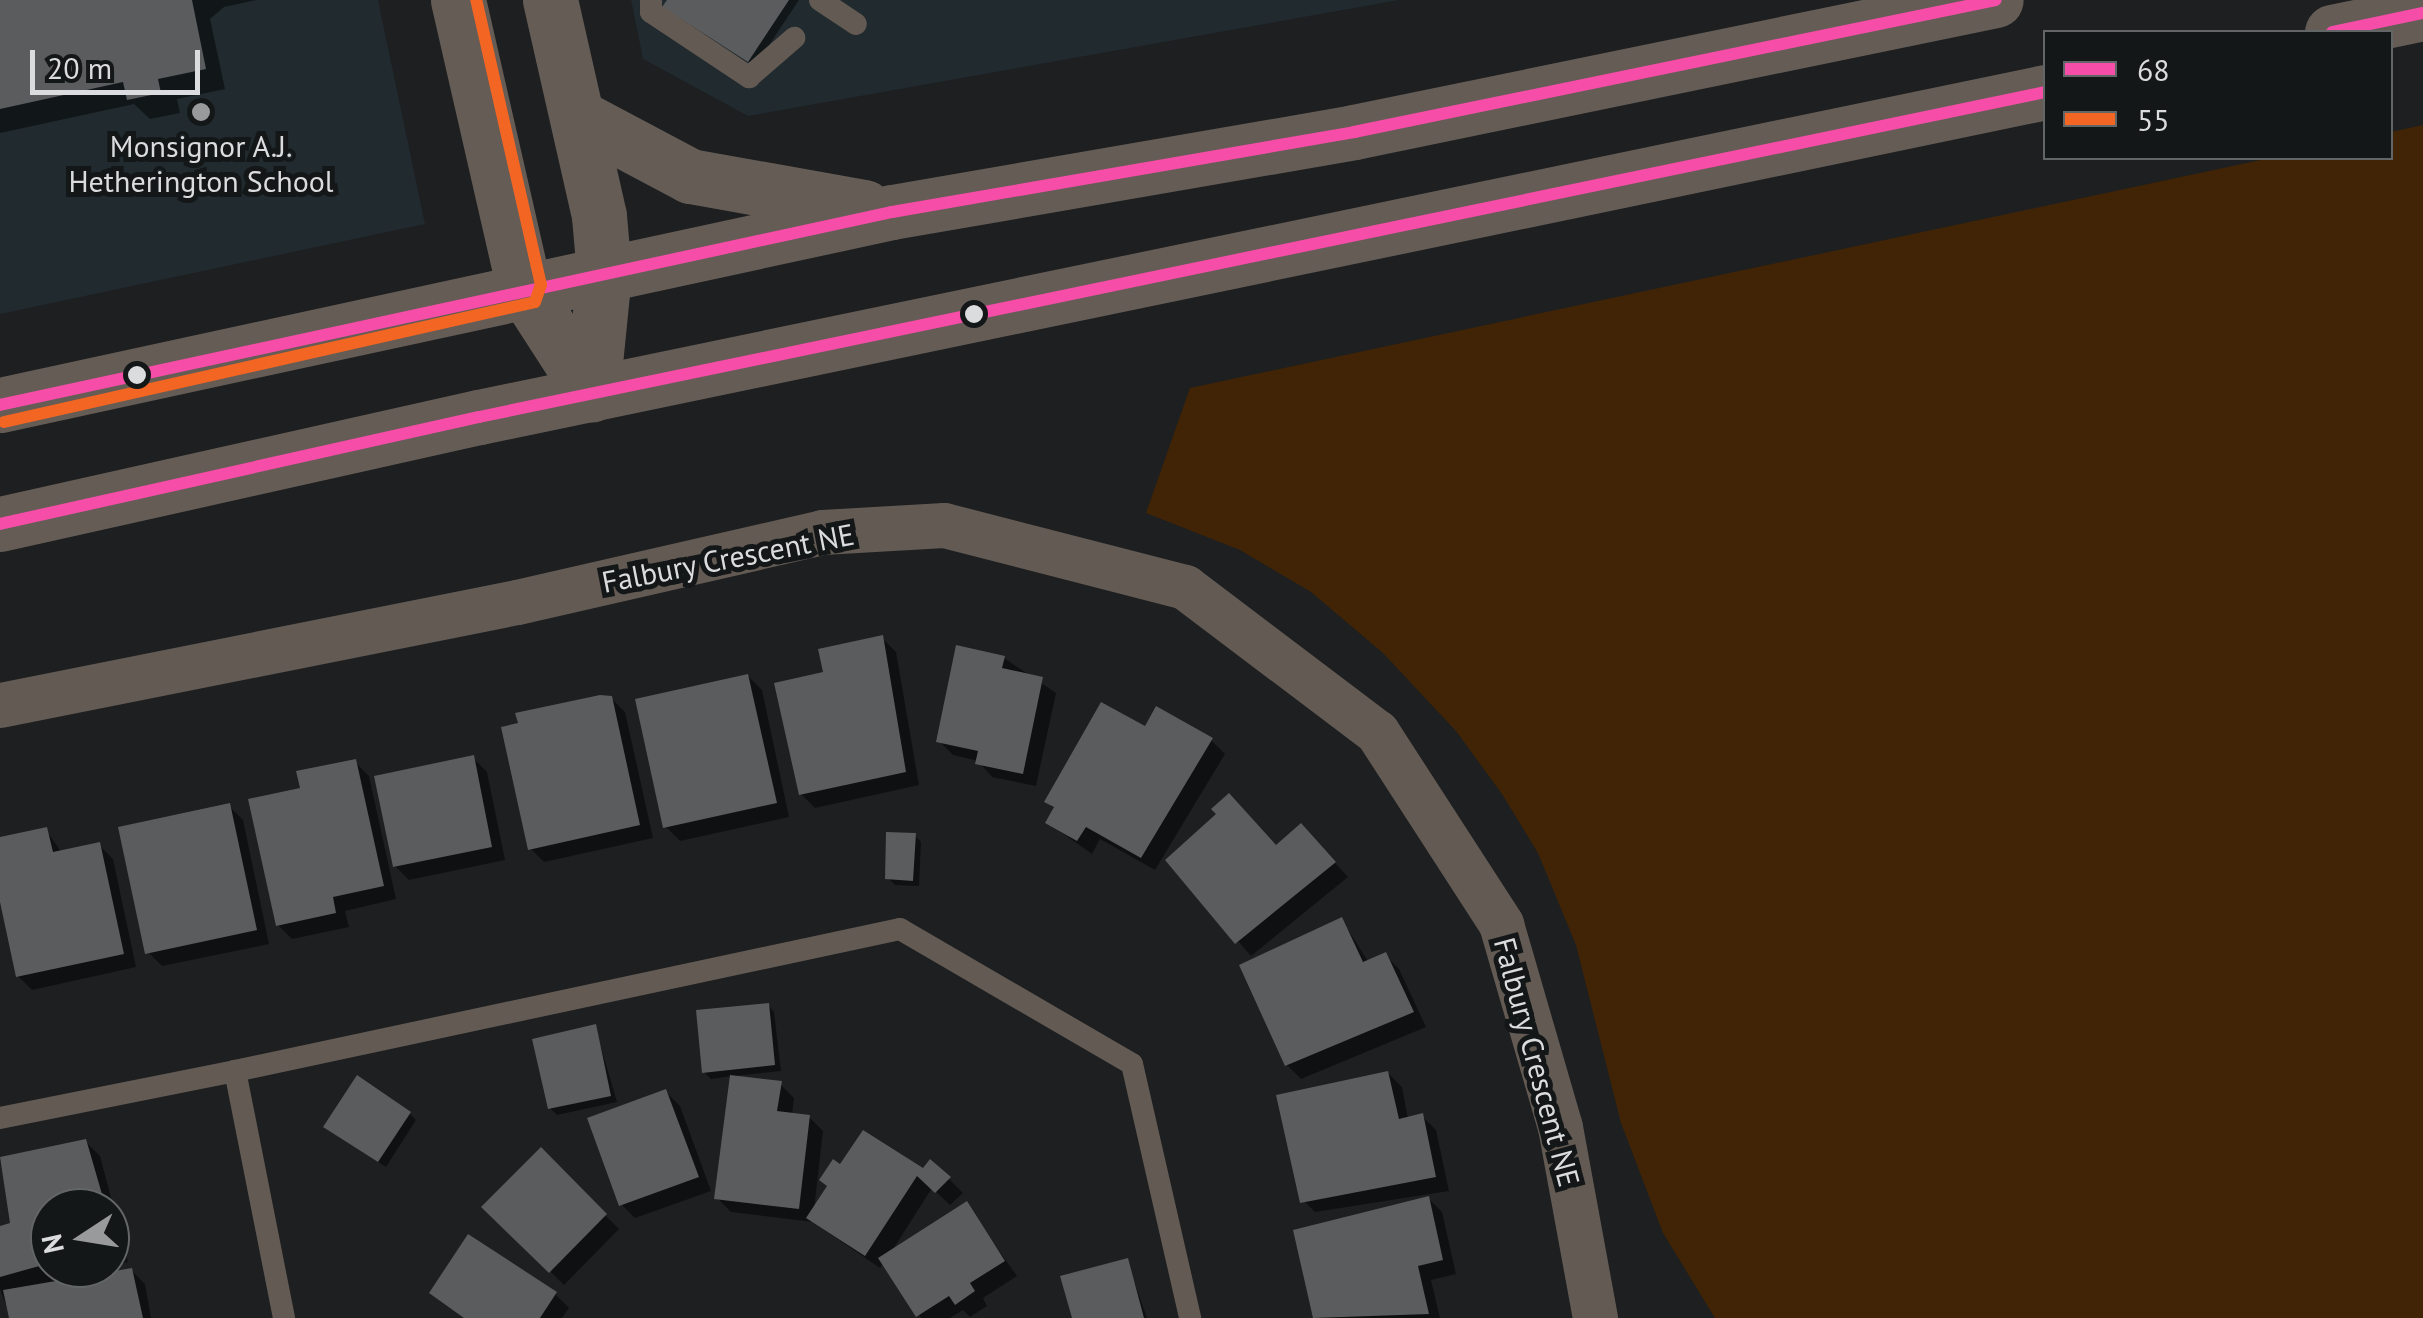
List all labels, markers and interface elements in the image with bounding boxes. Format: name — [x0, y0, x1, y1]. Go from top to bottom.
scale bar — [35, 30, 205, 92]
legend — [2043, 30, 2393, 160]
text: 20 m — [47, 48, 112, 87]
text: 68 — [2137, 50, 2170, 89]
text: 55 — [2137, 100, 2170, 139]
marker: Monsignor A.J. Hetherington School — [190, 101, 212, 123]
place label: Monsignor A.J. Hetherington School — [68, 128, 334, 198]
unlabelled marker — [964, 304, 984, 324]
unlabelled marker — [127, 365, 147, 385]
street label: Falbury Crescent NE — [598, 516, 858, 600]
street label: Falbury Crescent NE — [1486, 933, 1588, 1191]
north arrow — [30, 1188, 130, 1288]
text: N — [32, 1231, 72, 1257]

